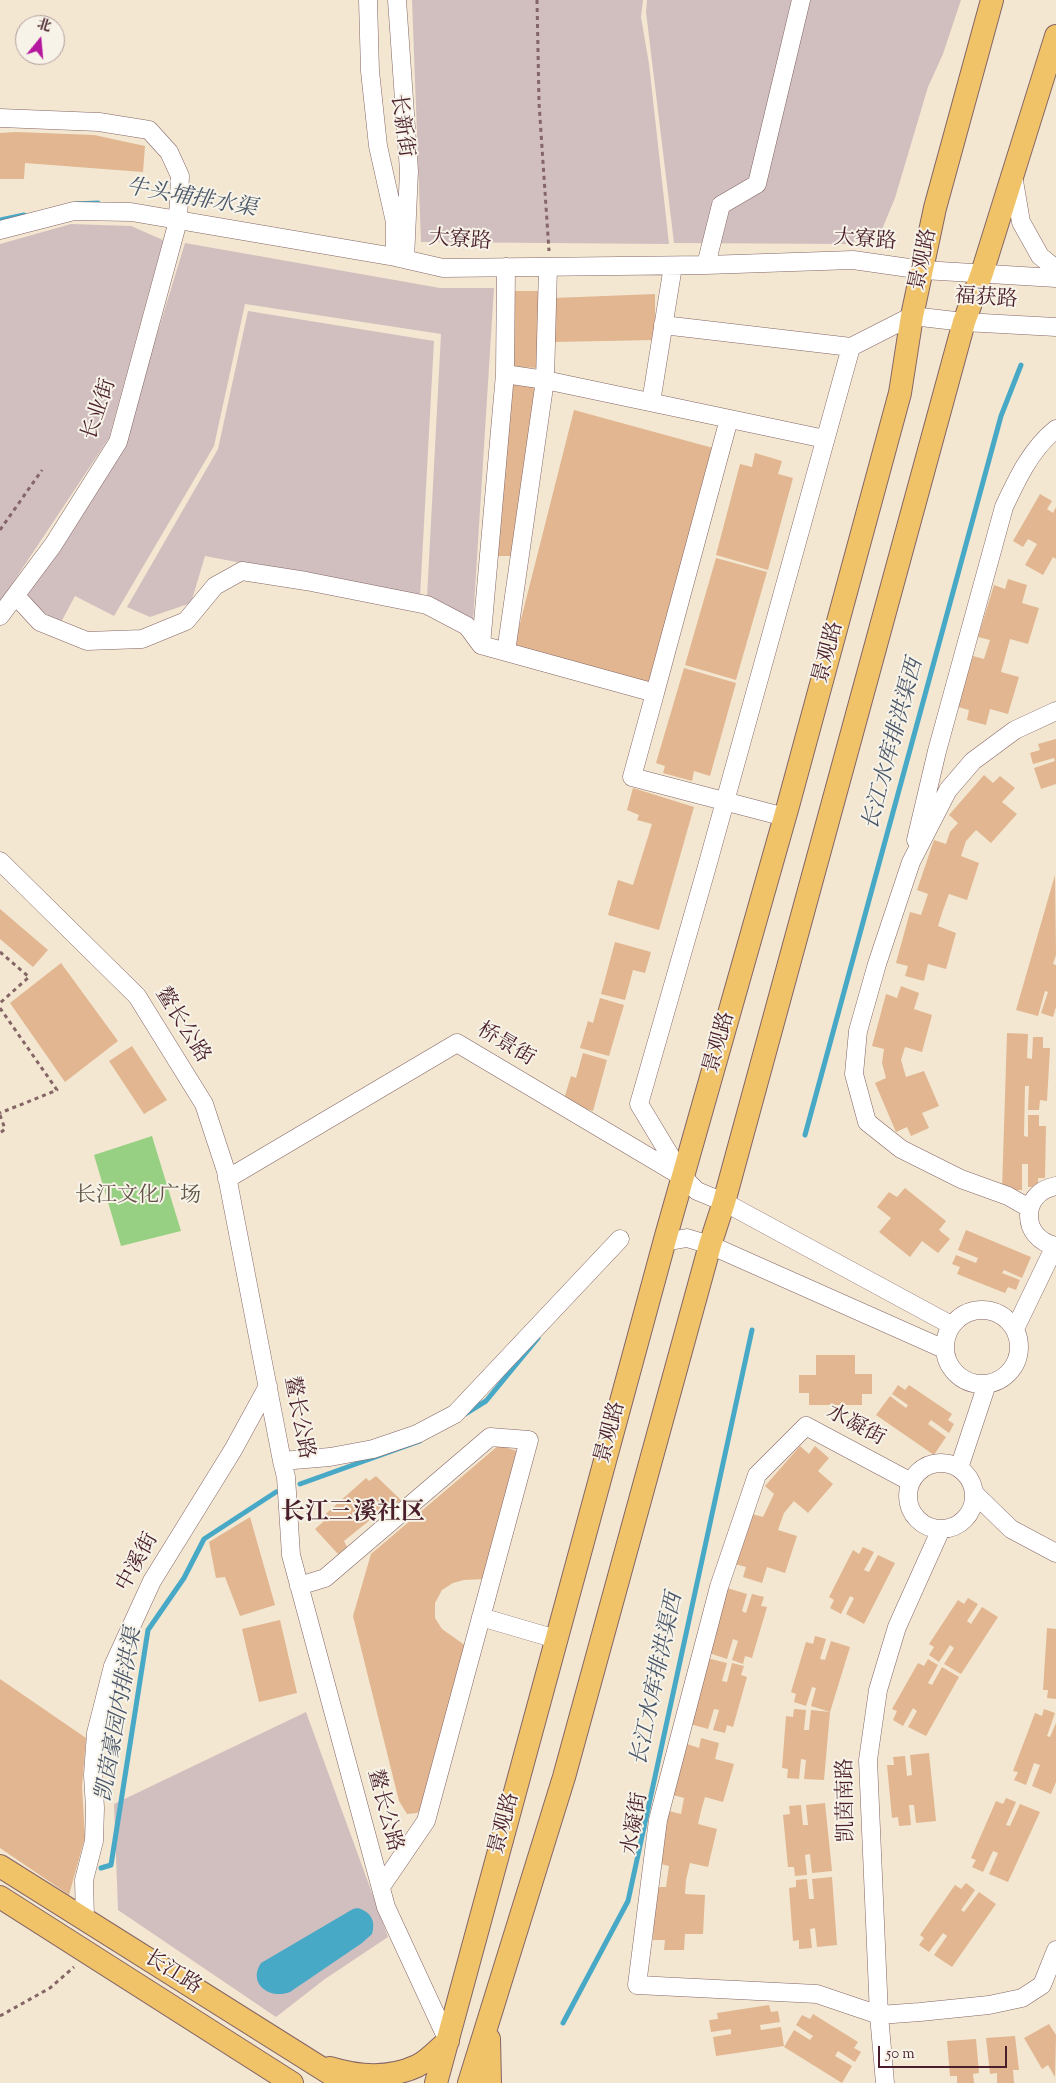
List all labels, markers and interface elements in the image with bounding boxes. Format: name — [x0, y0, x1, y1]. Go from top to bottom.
north arrow — [15, 15, 65, 65]
text: 北 — [34, 15, 54, 38]
street label: 长新街 — [383, 93, 417, 159]
water label: 牛头埔排水渠 — [124, 176, 258, 224]
street label: 大寮路 — [428, 227, 492, 257]
street label: 大寮路 — [833, 227, 897, 257]
street label: 景观路 — [906, 227, 944, 293]
street label: 福获路 — [954, 285, 1018, 315]
street label: 长业街 — [79, 376, 123, 444]
street label: 景观路 — [810, 619, 850, 687]
water label: 长江水库排洪渠西 — [859, 657, 931, 833]
street label: 鳌长公路 — [148, 984, 214, 1068]
street label: 景观路 — [700, 1009, 742, 1077]
street label: 桥景街 — [472, 1019, 538, 1073]
park label: 长江文化广场 — [75, 1184, 201, 1210]
street label: 鳌长公路 — [277, 1374, 317, 1462]
street label: 景观路 — [592, 1399, 632, 1467]
street label: 水凝街 — [821, 1401, 889, 1453]
district label: 长江三溪社区 — [281, 1501, 425, 1529]
street label: 中溪街 — [113, 1529, 165, 1597]
water label: 长江水库排洪渠西 — [628, 1591, 690, 1769]
water label: 凯茵豪园内排洪渠 — [93, 1626, 149, 1804]
street label: 凯茵南路 — [835, 1758, 861, 1842]
street label: 鳌长公路 — [360, 1767, 406, 1855]
street label: 景观路 — [486, 1790, 526, 1858]
street label: 水凝街 — [619, 1791, 655, 1857]
street label: 长江路 — [139, 1947, 205, 2001]
scale bar — [881, 2036, 1010, 2068]
text: 50 m — [886, 2044, 915, 2065]

